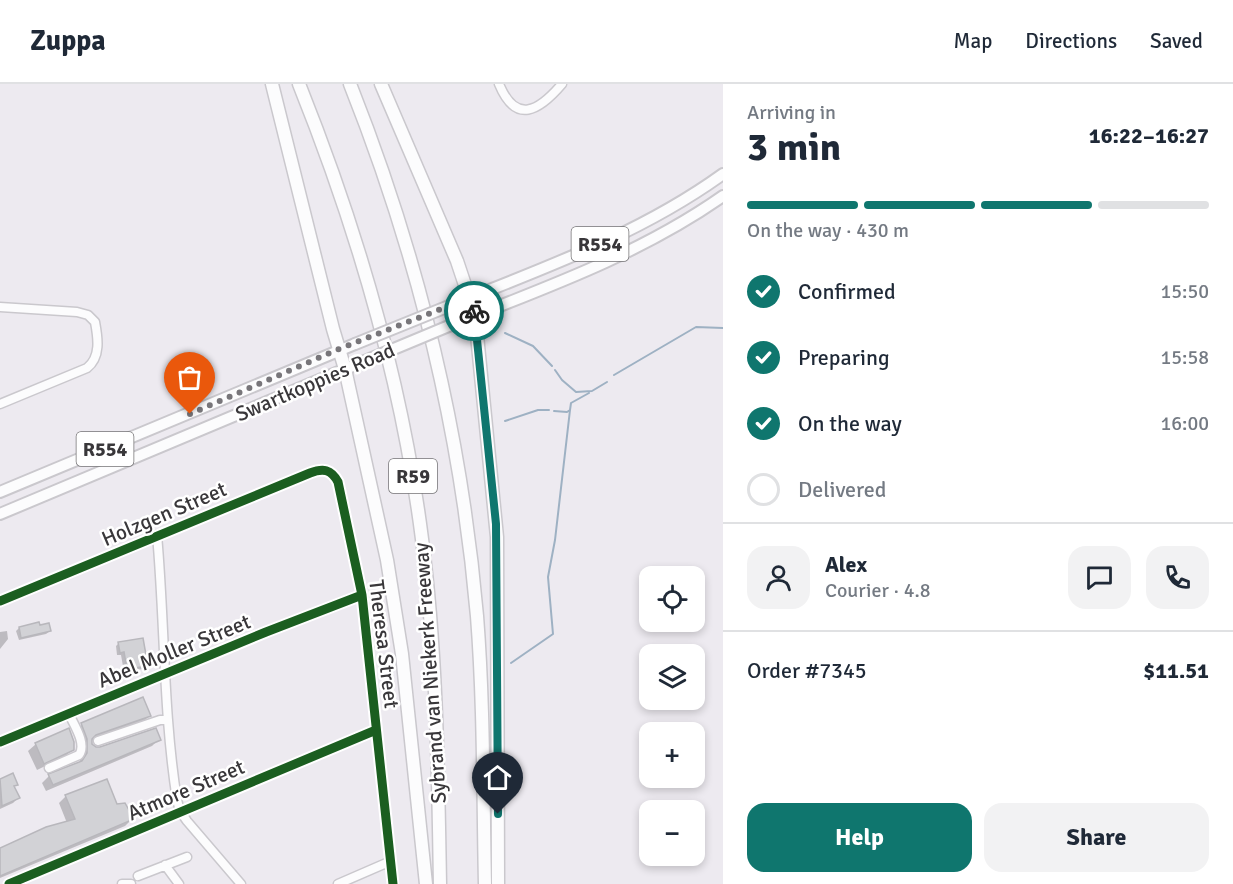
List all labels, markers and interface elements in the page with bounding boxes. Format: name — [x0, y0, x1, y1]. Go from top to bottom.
text: Zuppa — [30, 24, 106, 58]
text: Map — [954, 28, 992, 54]
text: Directions — [1025, 28, 1117, 54]
text: Saved — [1150, 28, 1203, 54]
text: Arriving in — [747, 100, 836, 125]
text: 16:22–16:27 — [1089, 122, 1209, 149]
text: 3 min — [747, 123, 841, 171]
text: On the way · 430 m — [747, 218, 909, 243]
road number: R554 — [572, 227, 628, 261]
icon: check — [747, 275, 780, 308]
text: Confirmed — [798, 278, 896, 305]
text: 15:50 — [1160, 279, 1209, 304]
courier — [444, 281, 504, 341]
icon: bike — [458, 295, 491, 328]
street label: Swartkoppies Road — [231, 337, 399, 427]
icon: check — [747, 341, 780, 374]
text: Preparing — [798, 344, 890, 371]
text: 15:58 — [1160, 345, 1209, 370]
pin — [164, 352, 215, 414]
icon: bag — [173, 361, 206, 394]
icon: check — [747, 407, 780, 440]
text: On the way — [798, 410, 902, 437]
text: 16:00 — [1160, 411, 1209, 436]
road number: R554 — [76, 432, 134, 466]
road number: R59 — [389, 459, 437, 493]
street label: Holzgen Street — [98, 476, 230, 552]
text: Delivered — [798, 476, 886, 503]
street label: Sybrand van Niekerk Freeway — [408, 541, 452, 804]
button: person — [747, 546, 810, 609]
button: chat — [1068, 546, 1131, 609]
button: phone — [1146, 546, 1209, 609]
text: Alex — [825, 551, 867, 578]
map controls — [639, 566, 705, 866]
button: locate — [639, 566, 705, 632]
street label: Theresa Street — [363, 578, 405, 710]
text: Courier · 4.8 — [825, 578, 931, 603]
street label: Abel Moller Street — [94, 608, 254, 694]
button: layers — [639, 644, 705, 710]
text: Order #7345 — [747, 657, 867, 684]
text: $11.51 — [1143, 657, 1209, 684]
button: + — [639, 722, 705, 788]
pin — [472, 752, 523, 814]
street label: Atmore Street — [124, 754, 248, 826]
icon: home — [481, 761, 514, 794]
button: − — [639, 800, 705, 866]
button: Help — [747, 803, 972, 872]
button: Share — [984, 803, 1209, 872]

